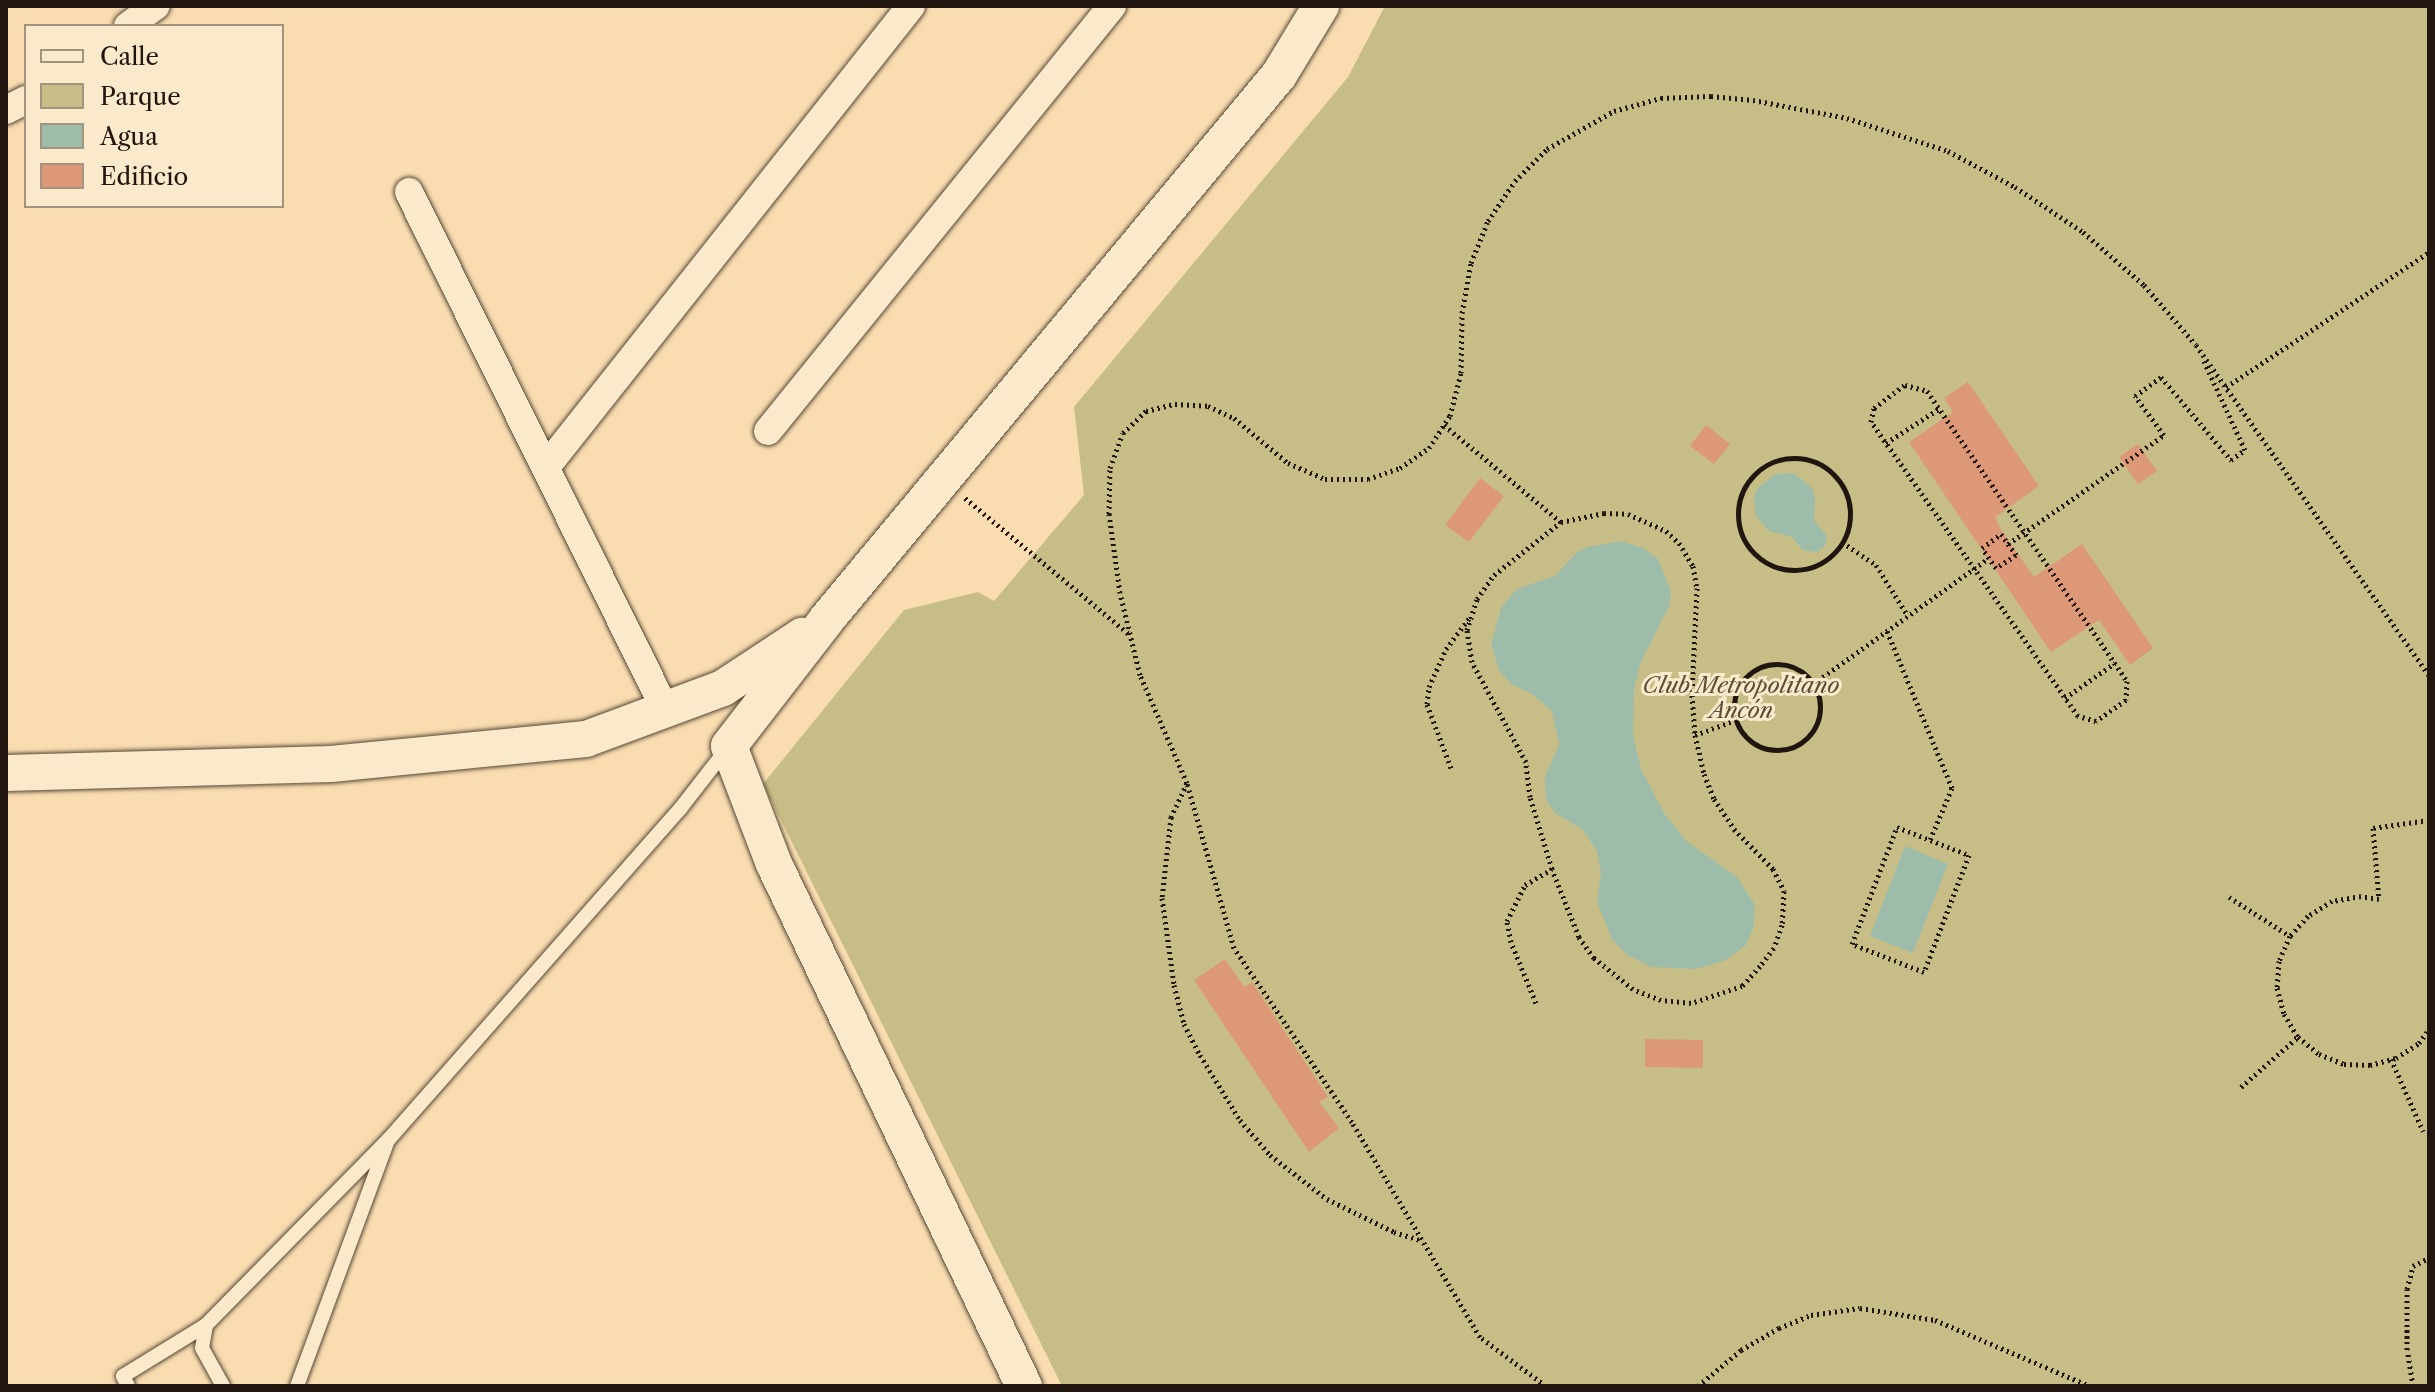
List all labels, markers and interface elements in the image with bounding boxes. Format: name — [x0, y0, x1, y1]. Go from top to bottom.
legend — [24, 24, 284, 208]
text: Calle — [100, 42, 159, 71]
text: Parque — [100, 82, 181, 111]
text: Agua — [100, 122, 158, 151]
text: Edificio — [100, 162, 188, 191]
park label: Club Metropolitano Ancón — [1643, 672, 1839, 724]

